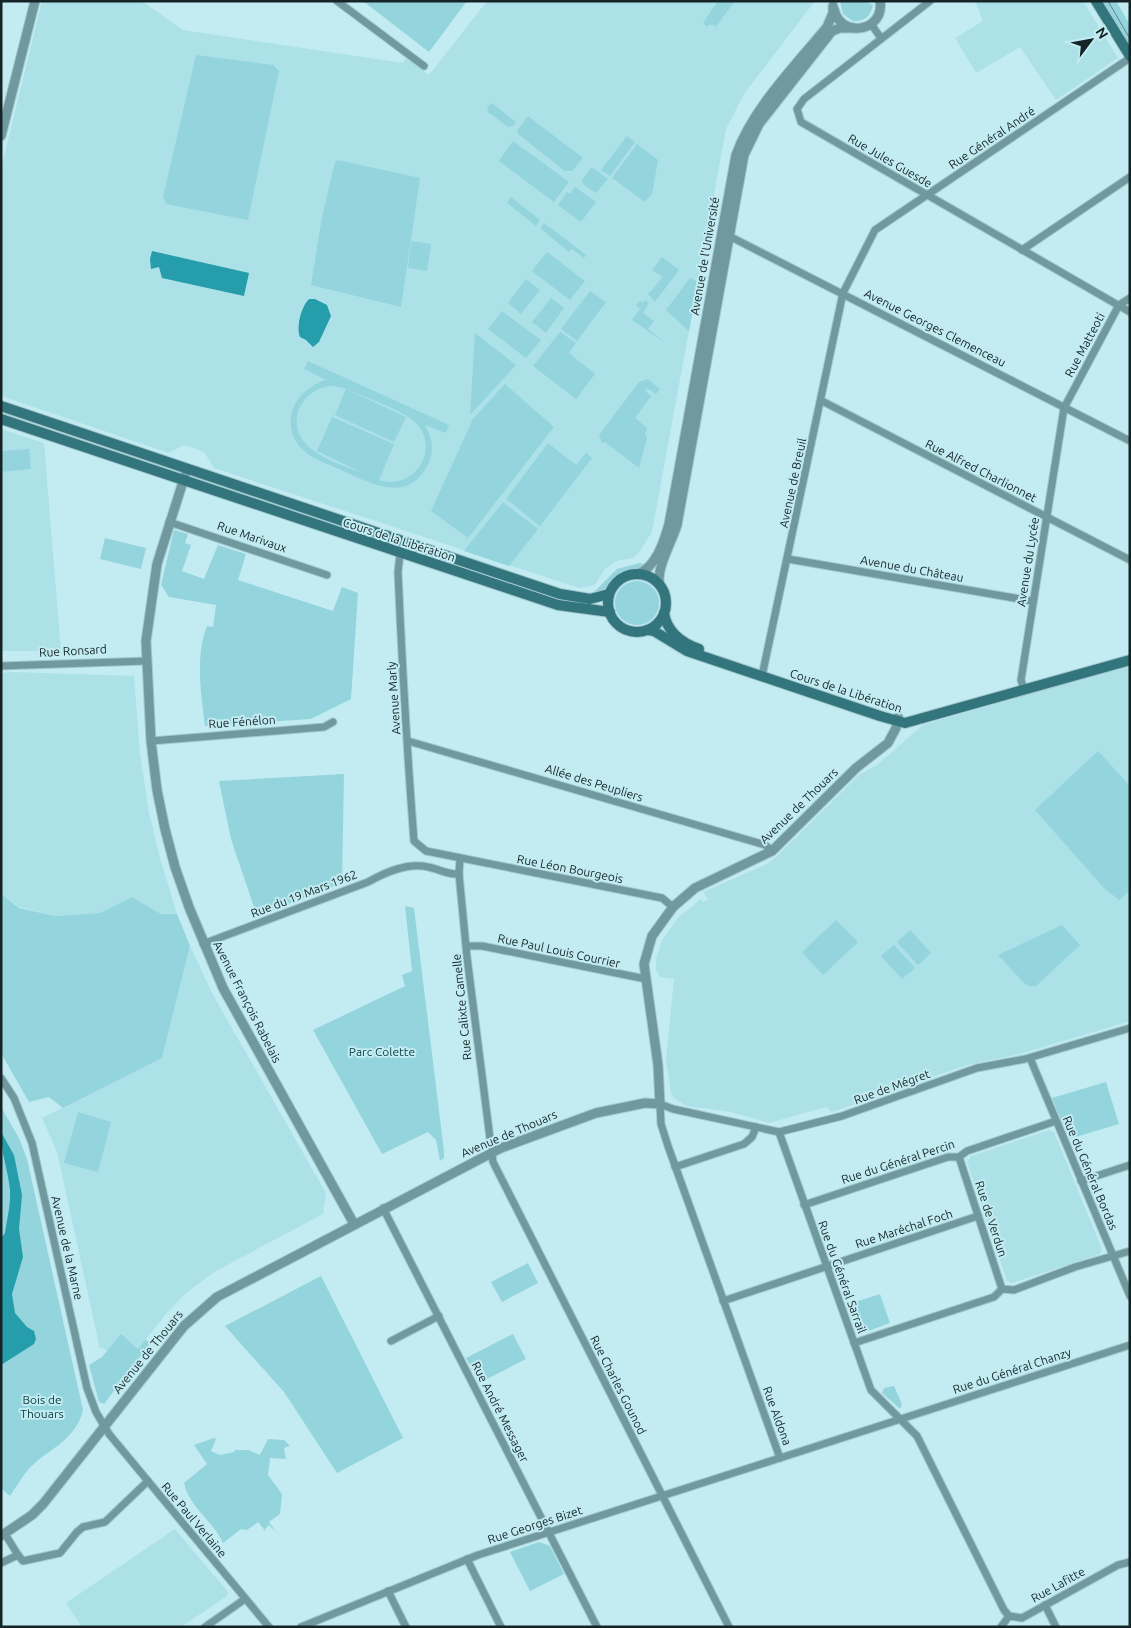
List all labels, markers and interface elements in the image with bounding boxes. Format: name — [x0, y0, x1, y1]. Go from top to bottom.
north arrow — [1066, 15, 1116, 65]
text: N — [1092, 24, 1112, 42]
street label: Rue Général André — [946, 104, 1037, 171]
street label: Rue Jules Guesde — [846, 131, 934, 190]
street label: Avenue de l'Université — [688, 196, 721, 316]
street label: Avenue Georges Clemenceau — [862, 286, 1008, 369]
street label: Rue Matteoti — [1062, 310, 1107, 379]
street label: Avenue de Breuil — [777, 437, 808, 529]
street label: Rue Alfred Charlionnet — [923, 437, 1039, 504]
street label: Cours de la Libération — [341, 515, 457, 564]
street label: Avenue du Lycée — [1014, 516, 1041, 608]
street label: Rue Marivaux — [216, 519, 289, 555]
street label: Avenue du Château — [859, 553, 965, 584]
street label: Rue Ronsard — [39, 642, 107, 659]
street label: Avenue Marly — [384, 661, 403, 735]
street label: Cours de la Libération — [788, 666, 904, 715]
street label: Rue Fénélon — [208, 713, 276, 730]
street label: Allée des Peupliers — [544, 761, 645, 804]
street label: Avenue de Thouars — [757, 765, 840, 846]
street label: Rue Léon Bourgeois — [516, 852, 624, 885]
street label: Rue du 19 Mars 1962 — [249, 867, 359, 920]
street label: Rue Paul Louis Courrier — [497, 931, 622, 970]
street label: Avenue François Rabelais — [211, 939, 284, 1065]
street label: Rue Calixte Camelle — [449, 953, 474, 1061]
park label: Parc Colette — [349, 1045, 415, 1058]
street label: Rue de Mégret — [852, 1067, 932, 1106]
street label: Avenue de Thouars — [459, 1107, 559, 1160]
street label: Rue du Général Bordas — [1061, 1114, 1120, 1232]
street label: Rue du Général Percin — [840, 1137, 956, 1186]
street label: Rue de Verdun — [973, 1179, 1010, 1259]
street label: Avenue de la Marne — [49, 1195, 86, 1301]
street label: Rue Maréchal Foch — [853, 1207, 954, 1250]
street label: Rue du Général Sarrail — [816, 1219, 869, 1335]
street label: Avenue de Thouars — [110, 1308, 185, 1396]
street label: Rue Charles Gounod — [588, 1333, 649, 1436]
street label: Rue du Général Chanzy — [951, 1345, 1073, 1396]
street label: Rue André Messager — [469, 1359, 532, 1465]
street label: Rue Aldona — [761, 1385, 794, 1447]
park label: Bois de Thouars — [20, 1393, 64, 1420]
street label: Rue Paul Verlaine — [159, 1480, 230, 1560]
street label: Rue Georges Bizet — [486, 1503, 584, 1546]
street label: Rue Lafitte — [1029, 1564, 1087, 1605]

